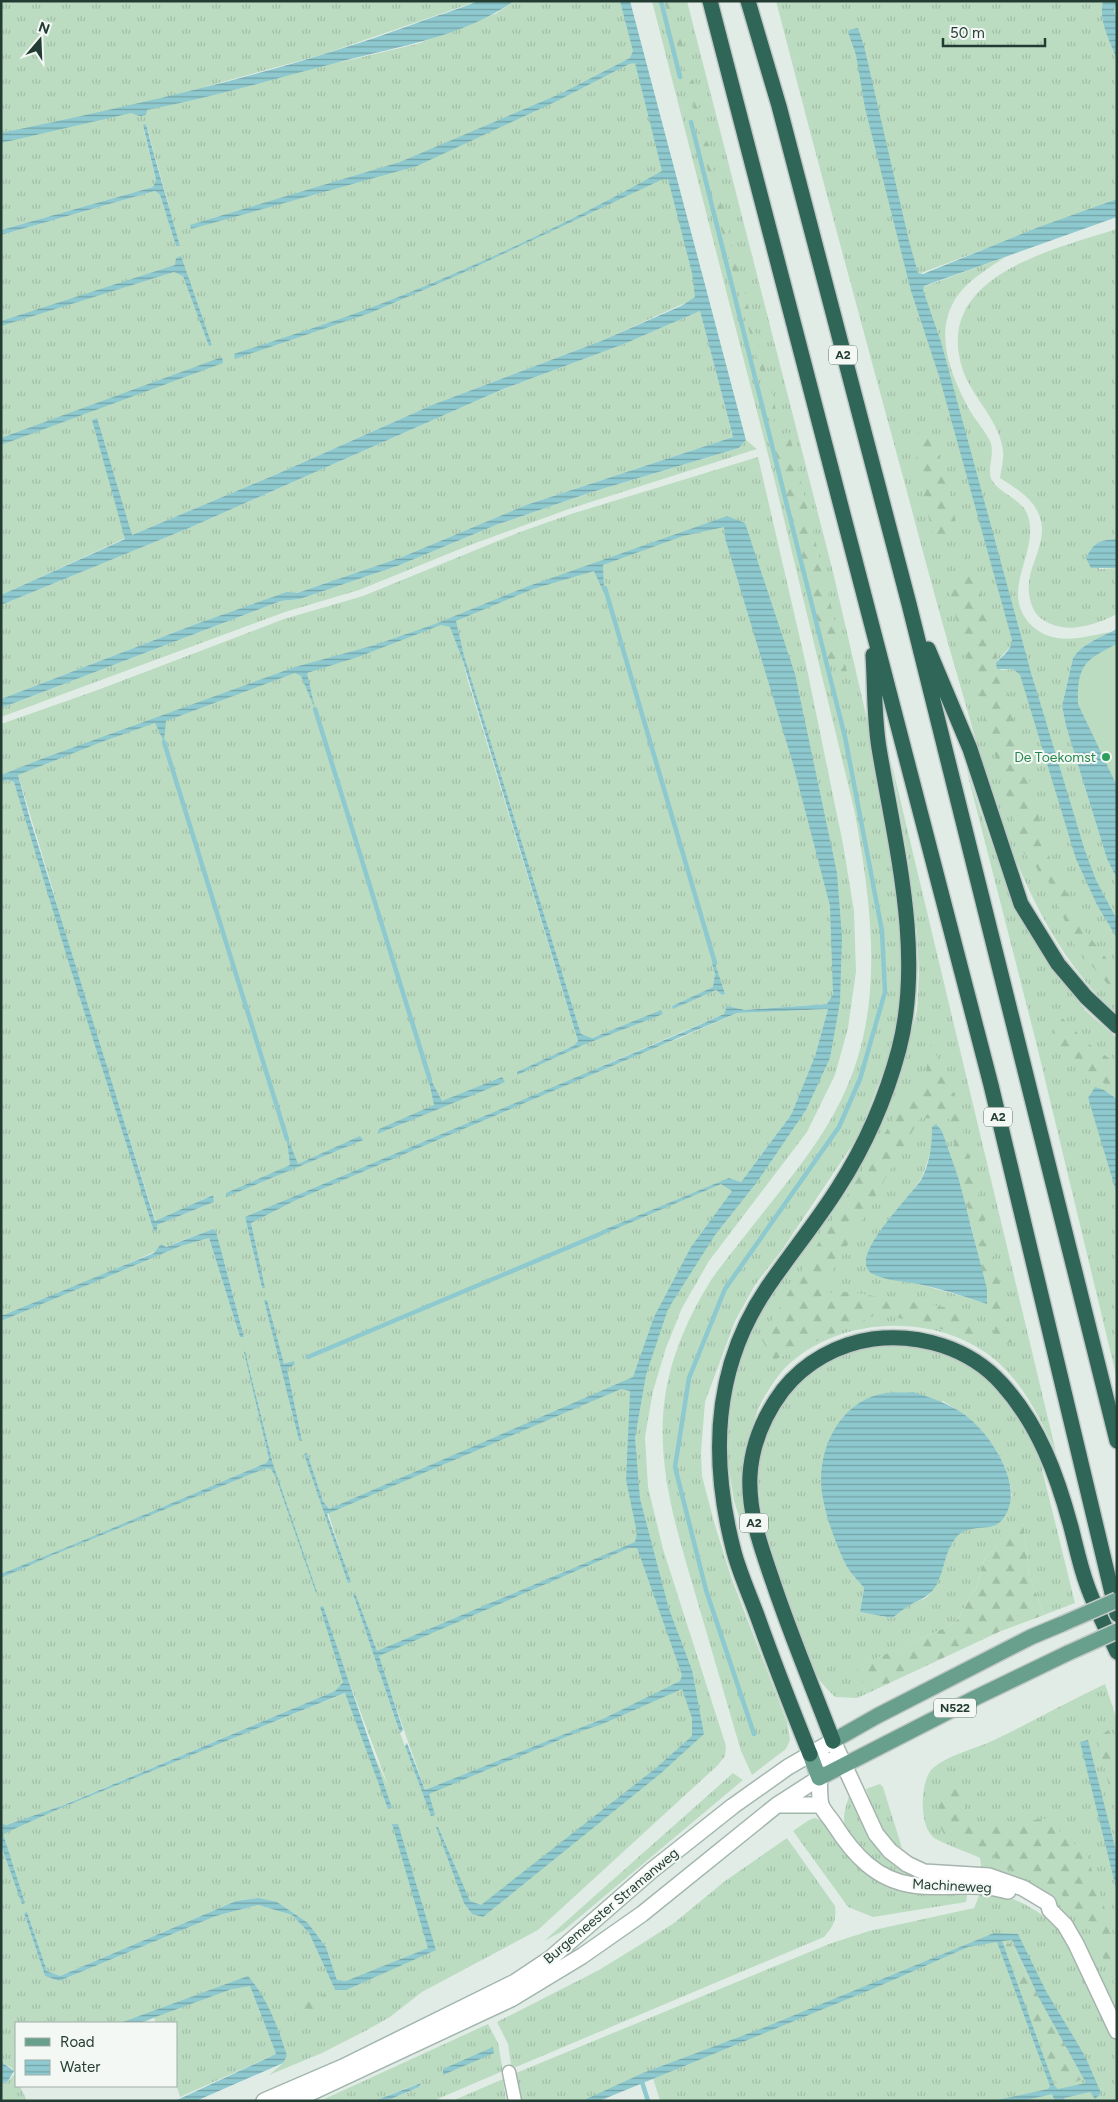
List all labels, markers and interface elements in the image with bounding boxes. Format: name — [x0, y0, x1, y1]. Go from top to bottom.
north arrow — [15, 15, 65, 65]
scale bar — [943, 15, 1046, 47]
text: N — [36, 18, 52, 38]
text: 50 m — [950, 24, 985, 42]
road number: A2 — [829, 346, 857, 364]
place label: De Toekomst — [1014, 749, 1096, 766]
marker: De Toekomst — [1100, 751, 1112, 763]
road number: A2 — [984, 1108, 1012, 1126]
road number: A2 — [740, 1514, 768, 1532]
road number: N522 — [934, 1699, 976, 1718]
street label: Burgemeester Stramanweg — [540, 1845, 682, 1967]
street label: Machineweg — [912, 1875, 992, 1897]
legend — [15, 2022, 178, 2087]
text: Road — [60, 2033, 95, 2051]
text: Water — [60, 2058, 100, 2076]

